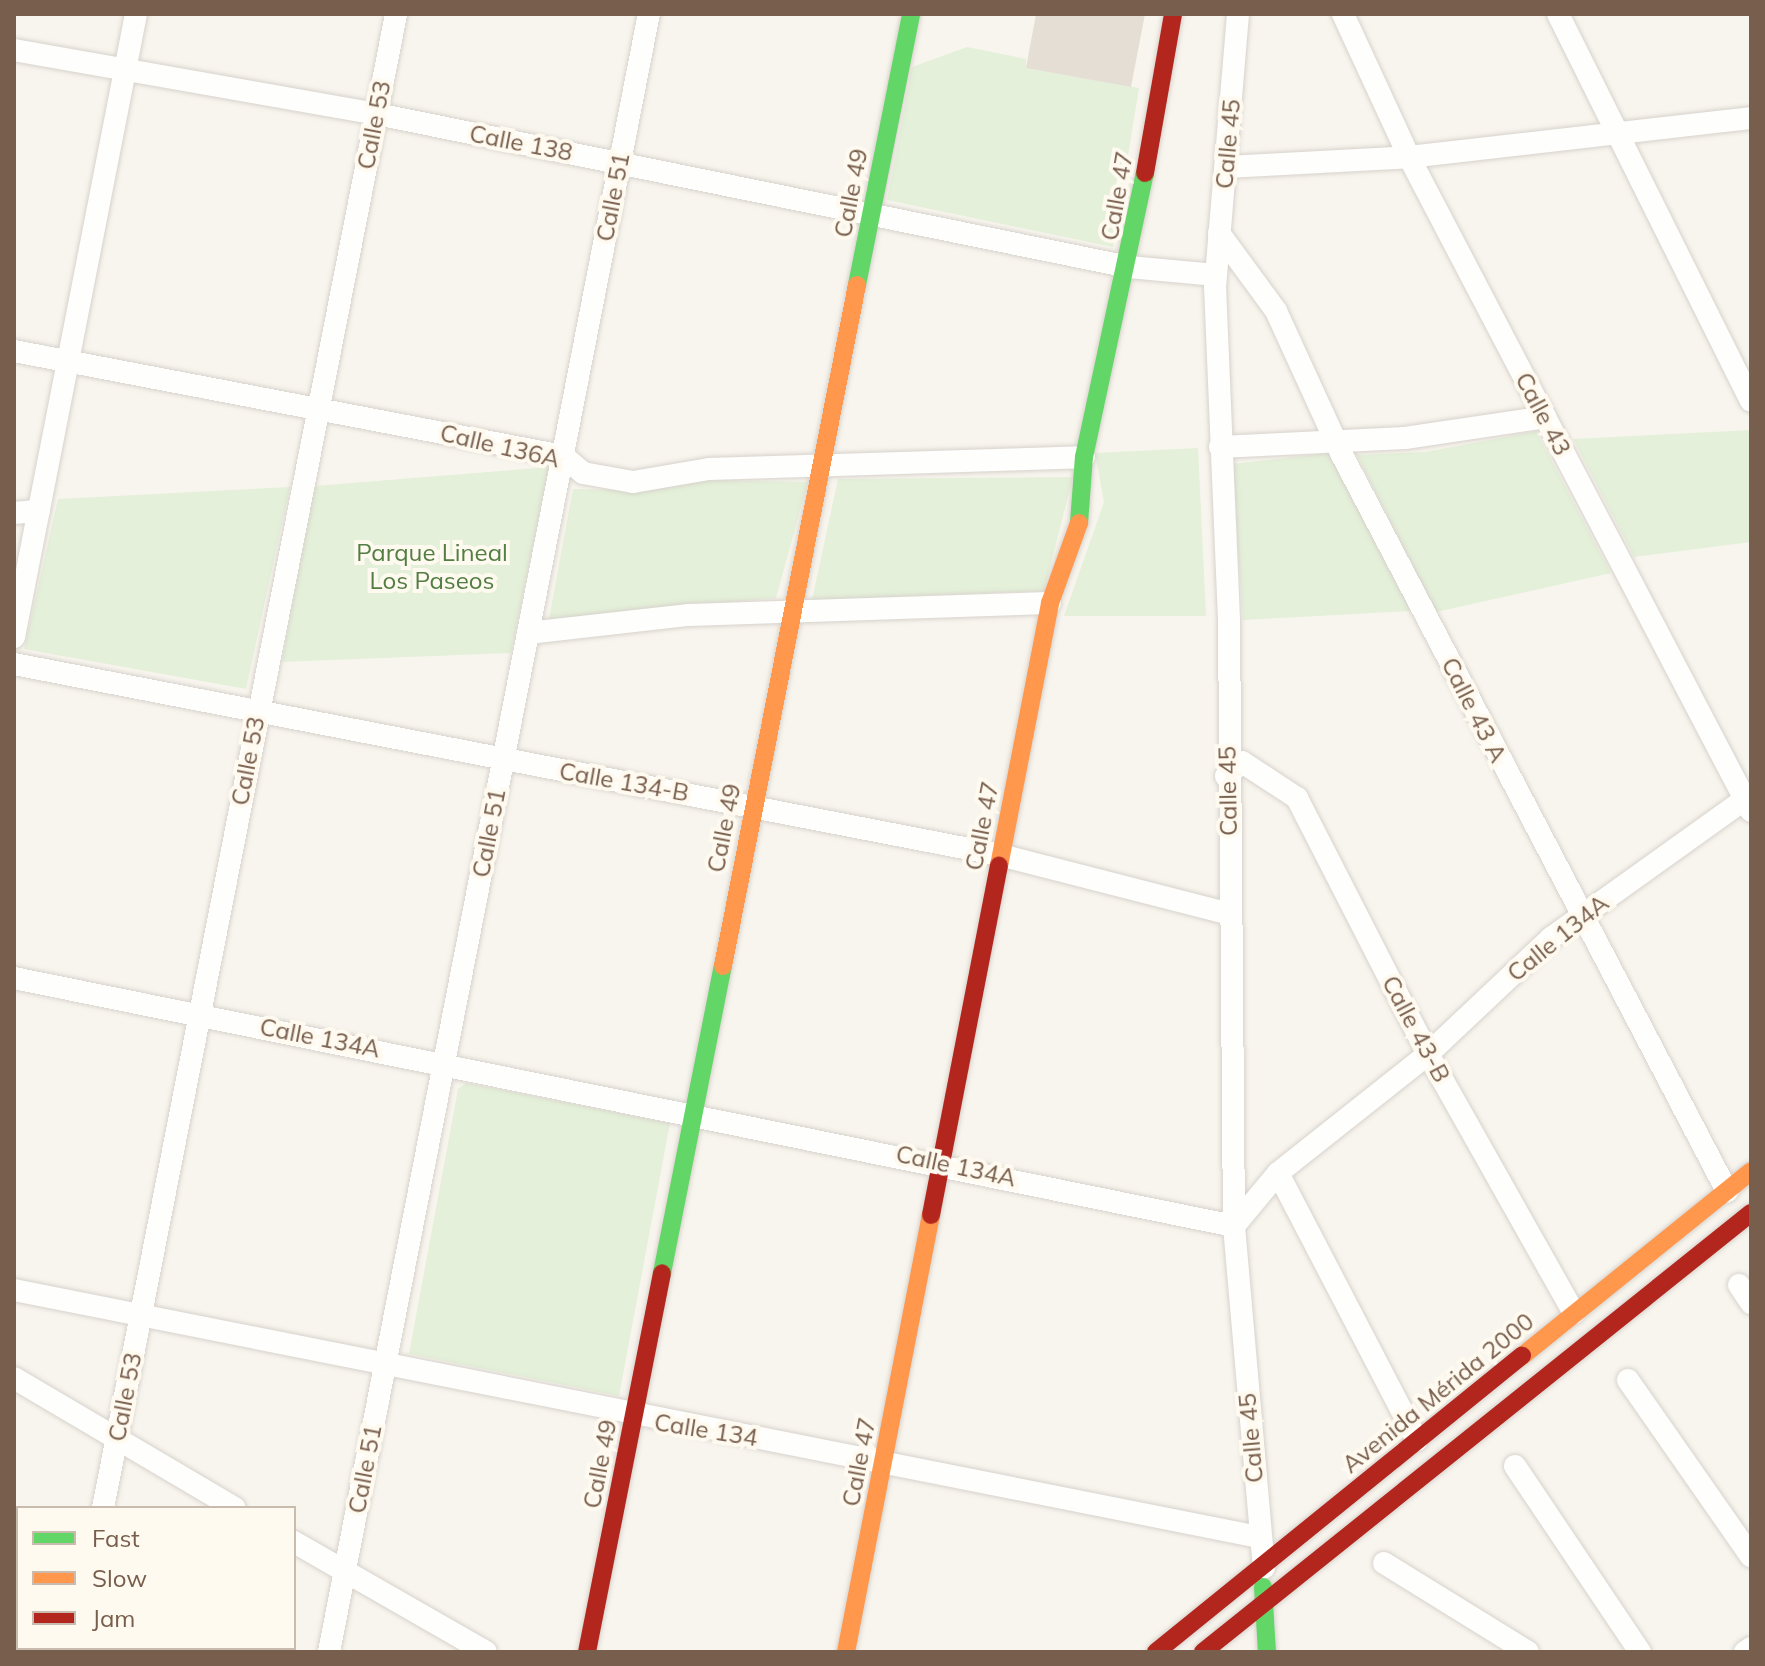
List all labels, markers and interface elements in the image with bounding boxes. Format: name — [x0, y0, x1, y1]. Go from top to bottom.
street label: Calle 53 — [351, 78, 397, 172]
street label: Calle 45 — [1210, 98, 1246, 190]
street label: Calle 138 — [467, 119, 575, 167]
street label: Calle 49 — [828, 146, 874, 240]
street label: Calle 47 — [1095, 149, 1139, 243]
street label: Calle 51 — [590, 150, 636, 244]
street label: Calle 43 — [1509, 368, 1577, 460]
street label: Calle 136A — [437, 418, 563, 474]
park label: Parque Lineal Los Paseos — [356, 539, 508, 595]
street label: Calle 43 A — [1435, 653, 1513, 767]
street label: Calle 53 — [225, 714, 271, 808]
street label: Calle 45 — [1213, 746, 1243, 836]
street label: Calle 134-B — [557, 756, 691, 808]
street label: Calle 47 — [959, 779, 1005, 873]
street label: Calle 49 — [701, 781, 747, 875]
street label: Calle 51 — [466, 786, 512, 880]
street label: Calle 134A — [1502, 888, 1614, 988]
street label: Calle 43-B — [1376, 971, 1456, 1087]
street label: Calle 134A — [257, 1012, 383, 1064]
street label: Calle 134A — [893, 1139, 1019, 1193]
street label: Avenida Mérida 2000 — [1336, 1307, 1540, 1479]
street label: Calle 53 — [102, 1350, 148, 1444]
street label: Calle 45 — [1233, 1392, 1269, 1484]
street label: Calle 134 — [652, 1408, 760, 1452]
street label: Calle 47 — [836, 1415, 882, 1509]
street label: Calle 49 — [577, 1417, 623, 1511]
street label: Calle 51 — [342, 1422, 388, 1516]
legend — [16, 1506, 296, 1650]
text: Fast — [92, 1523, 140, 1553]
text: Slow — [92, 1563, 147, 1593]
text: Jam — [92, 1603, 135, 1633]

